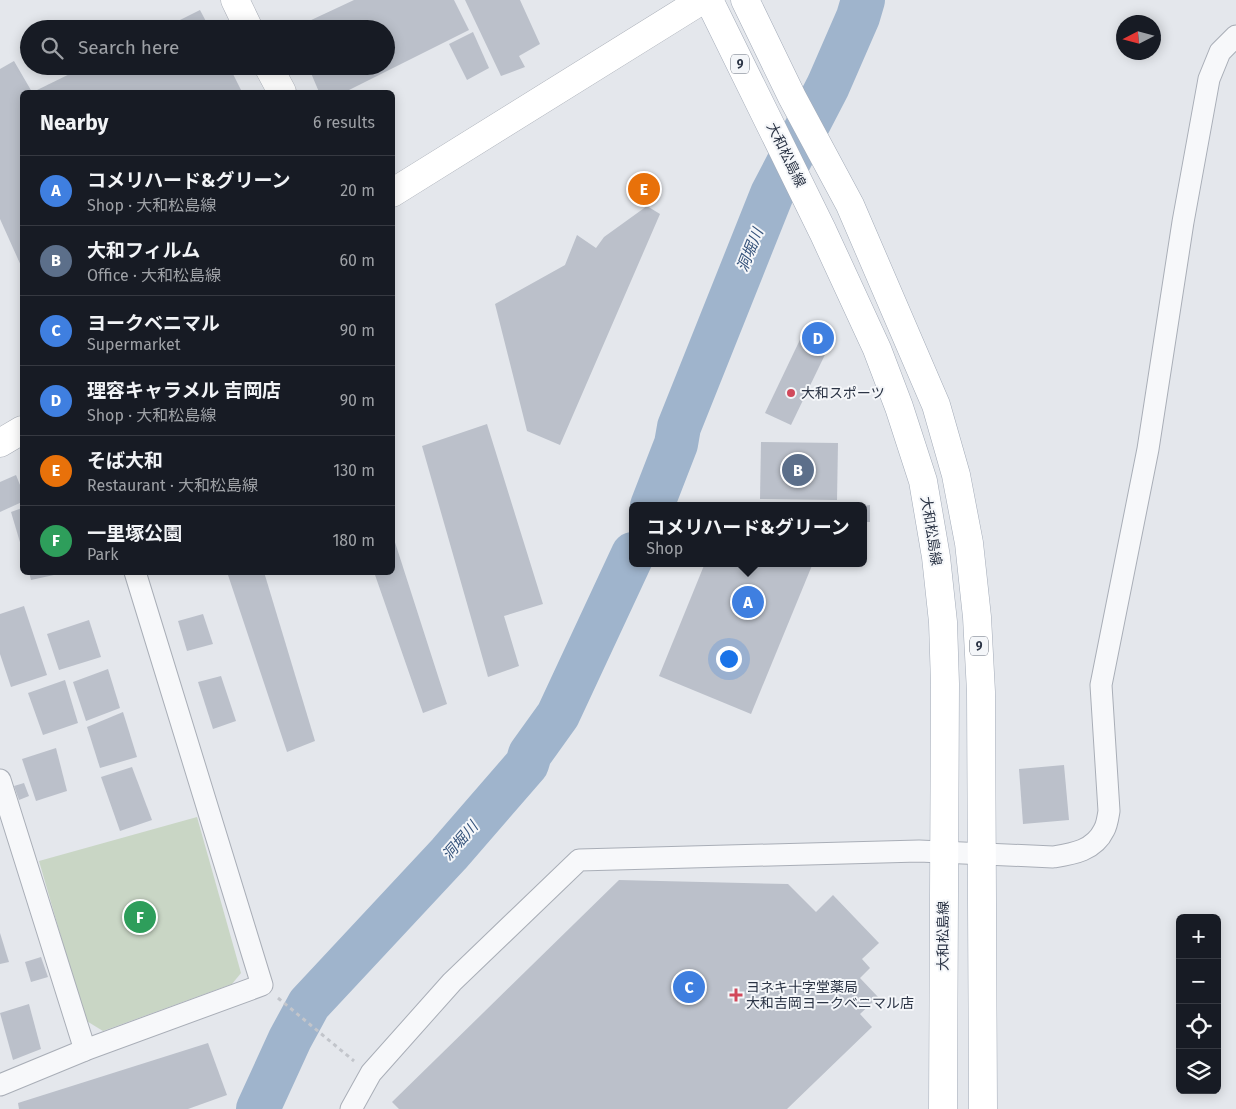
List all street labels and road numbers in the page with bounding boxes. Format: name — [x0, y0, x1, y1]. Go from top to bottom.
road number: 9 — [731, 54, 749, 74]
street label: 大和松島線 — [763, 120, 809, 190]
street label: 大和松島線 — [917, 495, 945, 567]
road number: 9 — [970, 636, 988, 656]
street label: 大和松島線 — [935, 901, 952, 971]

